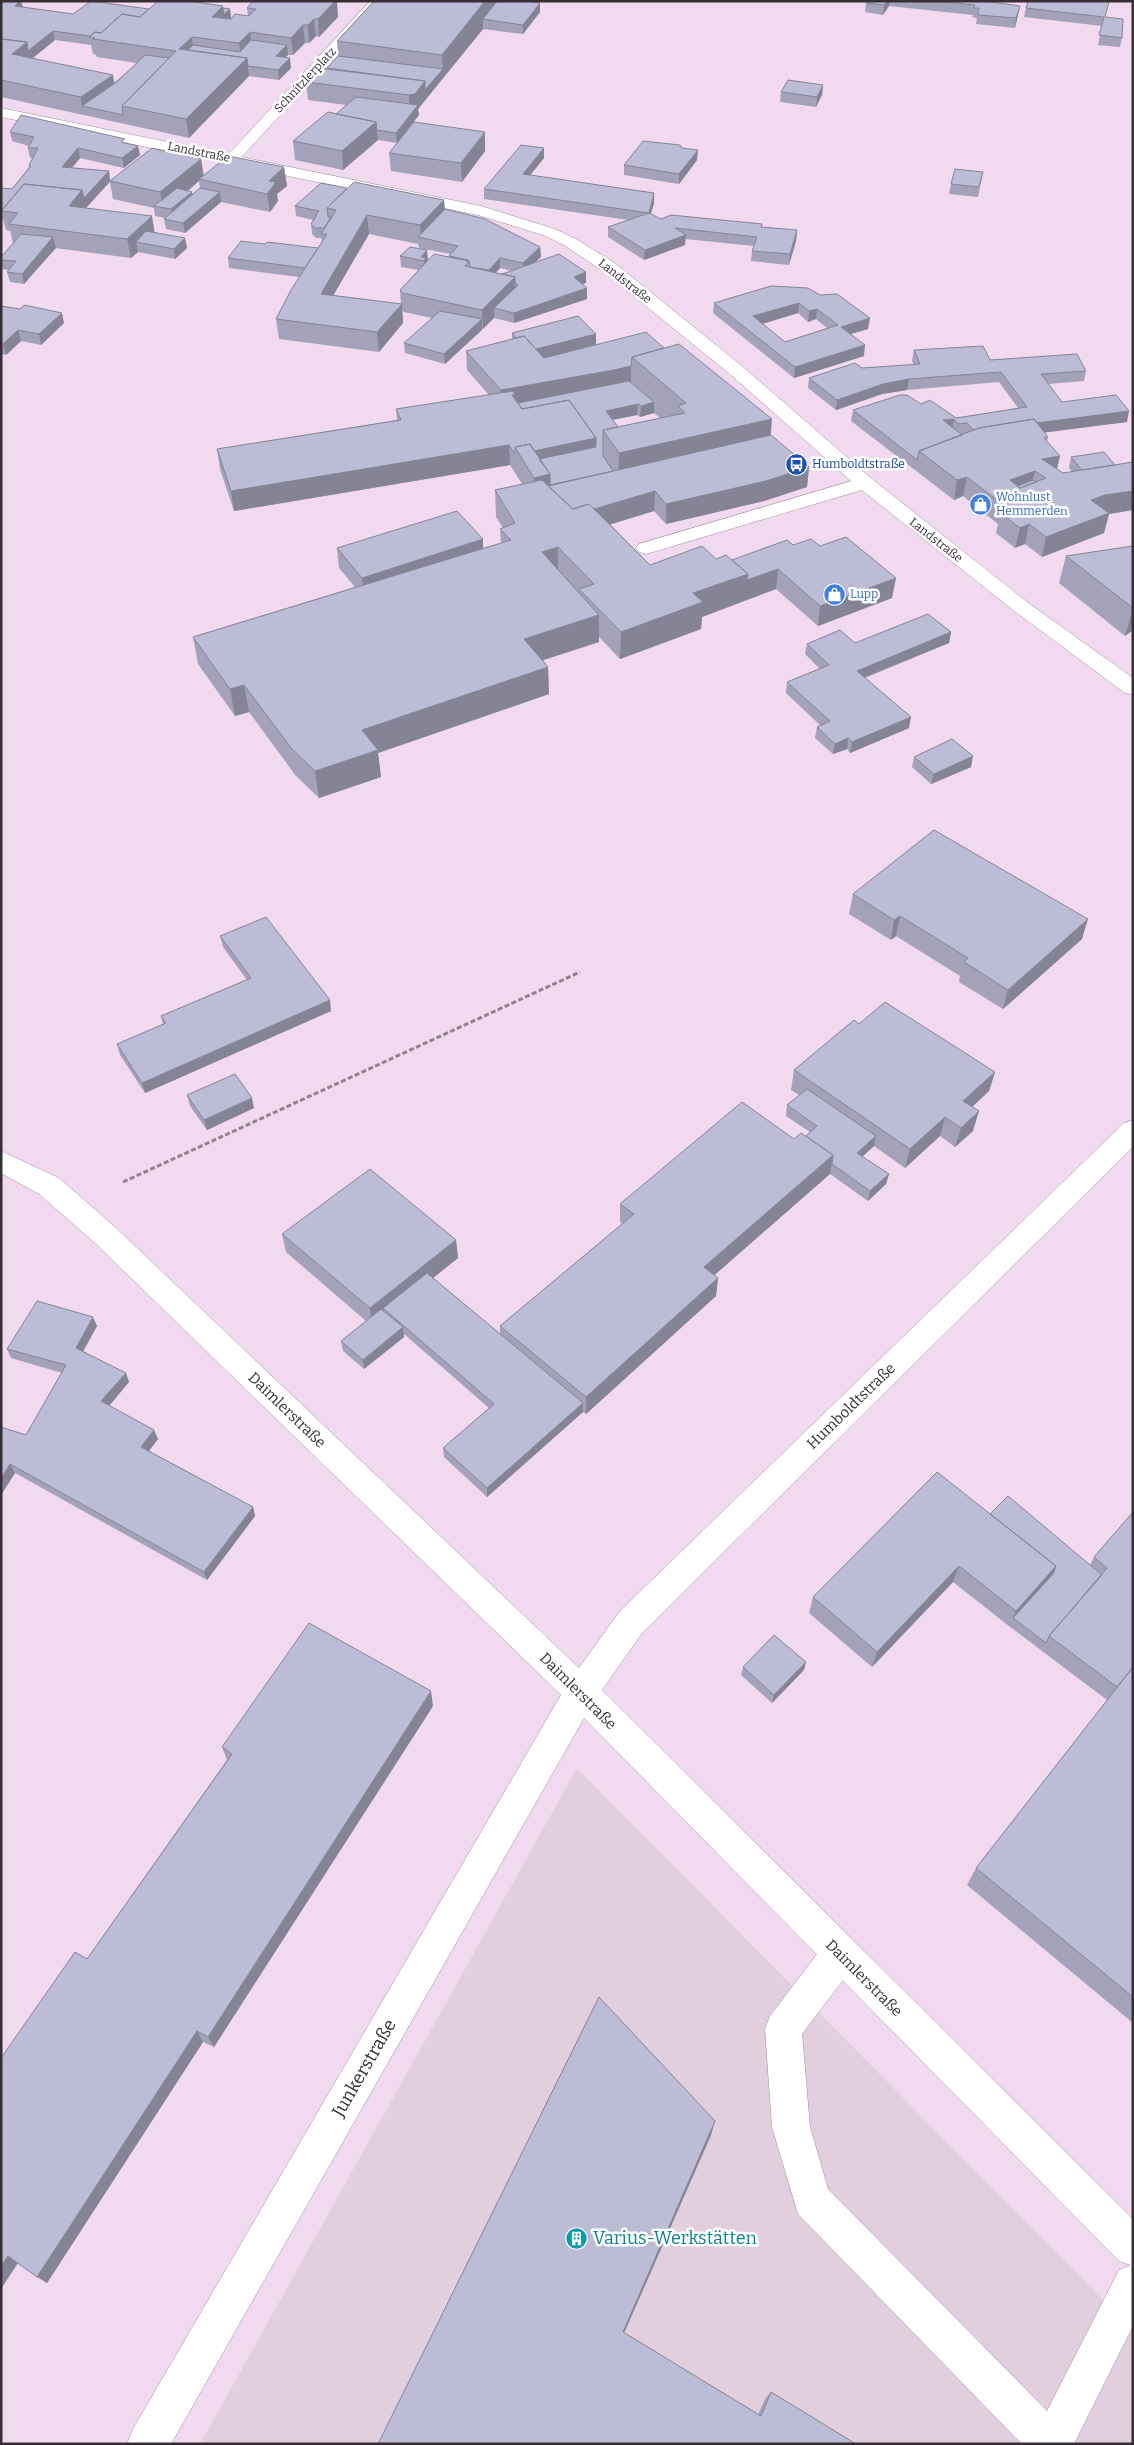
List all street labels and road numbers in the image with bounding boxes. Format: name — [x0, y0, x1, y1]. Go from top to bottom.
street label: Schnitzlerplatz — [271, 44, 339, 115]
street label: Landstraße — [166, 139, 232, 165]
street label: Landstraße — [596, 256, 654, 306]
street label: Landstraße — [907, 515, 965, 565]
street label: Humboldtstraße — [803, 1359, 899, 1453]
street label: Daimlerstraße — [244, 1368, 330, 1452]
street label: Daimlerstraße — [536, 1649, 620, 1733]
street label: Daimlerstraße — [822, 1936, 906, 2020]
street label: Junkerstraße — [327, 2015, 401, 2122]

